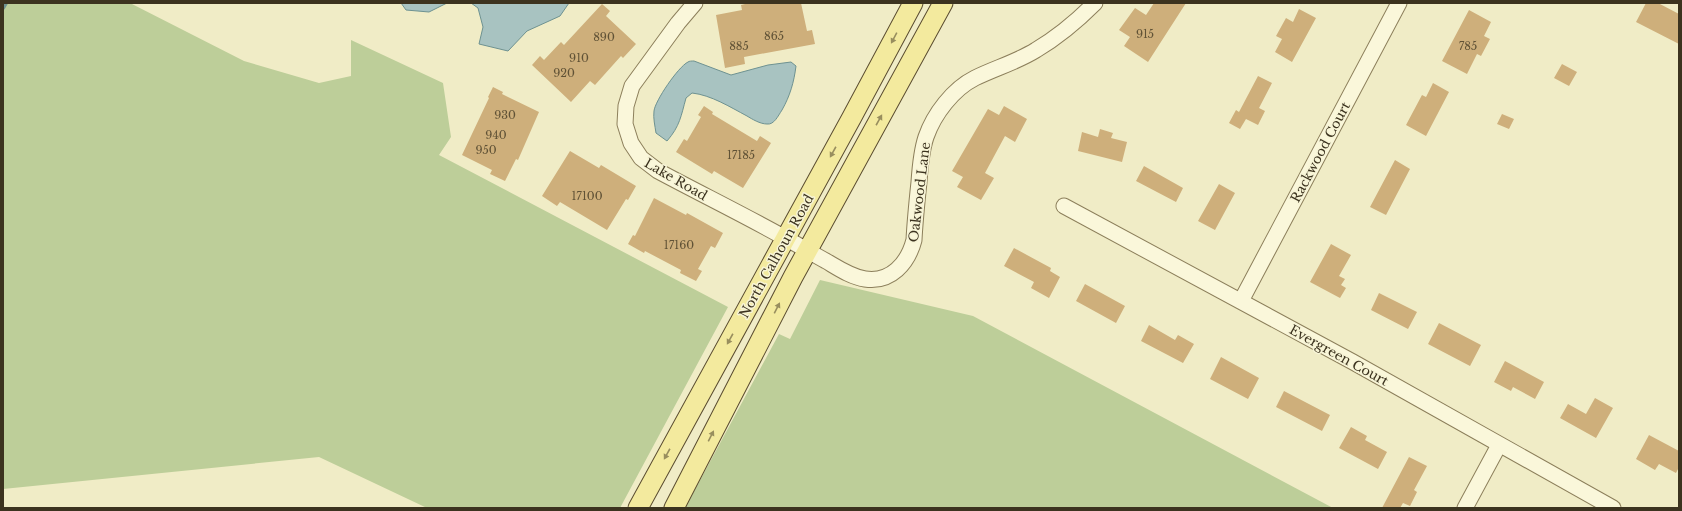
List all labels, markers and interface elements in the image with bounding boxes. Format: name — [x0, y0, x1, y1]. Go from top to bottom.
house number: 915 — [1136, 27, 1154, 41]
house number: 865 — [764, 29, 784, 43]
house number: 890 — [593, 30, 615, 44]
one-way arrow — [891, 32, 898, 43]
house number: 885 — [729, 39, 749, 53]
house number: 785 — [1459, 39, 1477, 53]
house number: 910 — [569, 51, 589, 65]
house number: 920 — [553, 66, 575, 80]
street label: Rackwood Court — [1287, 99, 1354, 205]
house number: 930 — [494, 108, 516, 122]
one-way arrow — [876, 114, 883, 126]
house number: 940 — [485, 128, 507, 142]
street label: Oakwood Lane — [905, 141, 934, 243]
house number: 950 — [475, 143, 497, 157]
one-way arrow — [830, 146, 836, 158]
house number: 17185 — [727, 148, 755, 162]
street label: Lake Road — [641, 155, 710, 204]
house number: 17100 — [571, 189, 603, 203]
street label: North Calhoun Road — [735, 191, 818, 321]
house number: 17160 — [664, 238, 694, 252]
one-way arrow — [774, 302, 780, 314]
street label: Evergreen Court — [1286, 321, 1391, 390]
one-way arrow — [726, 334, 733, 345]
one-way arrow — [708, 430, 714, 442]
one-way arrow — [664, 448, 671, 459]

